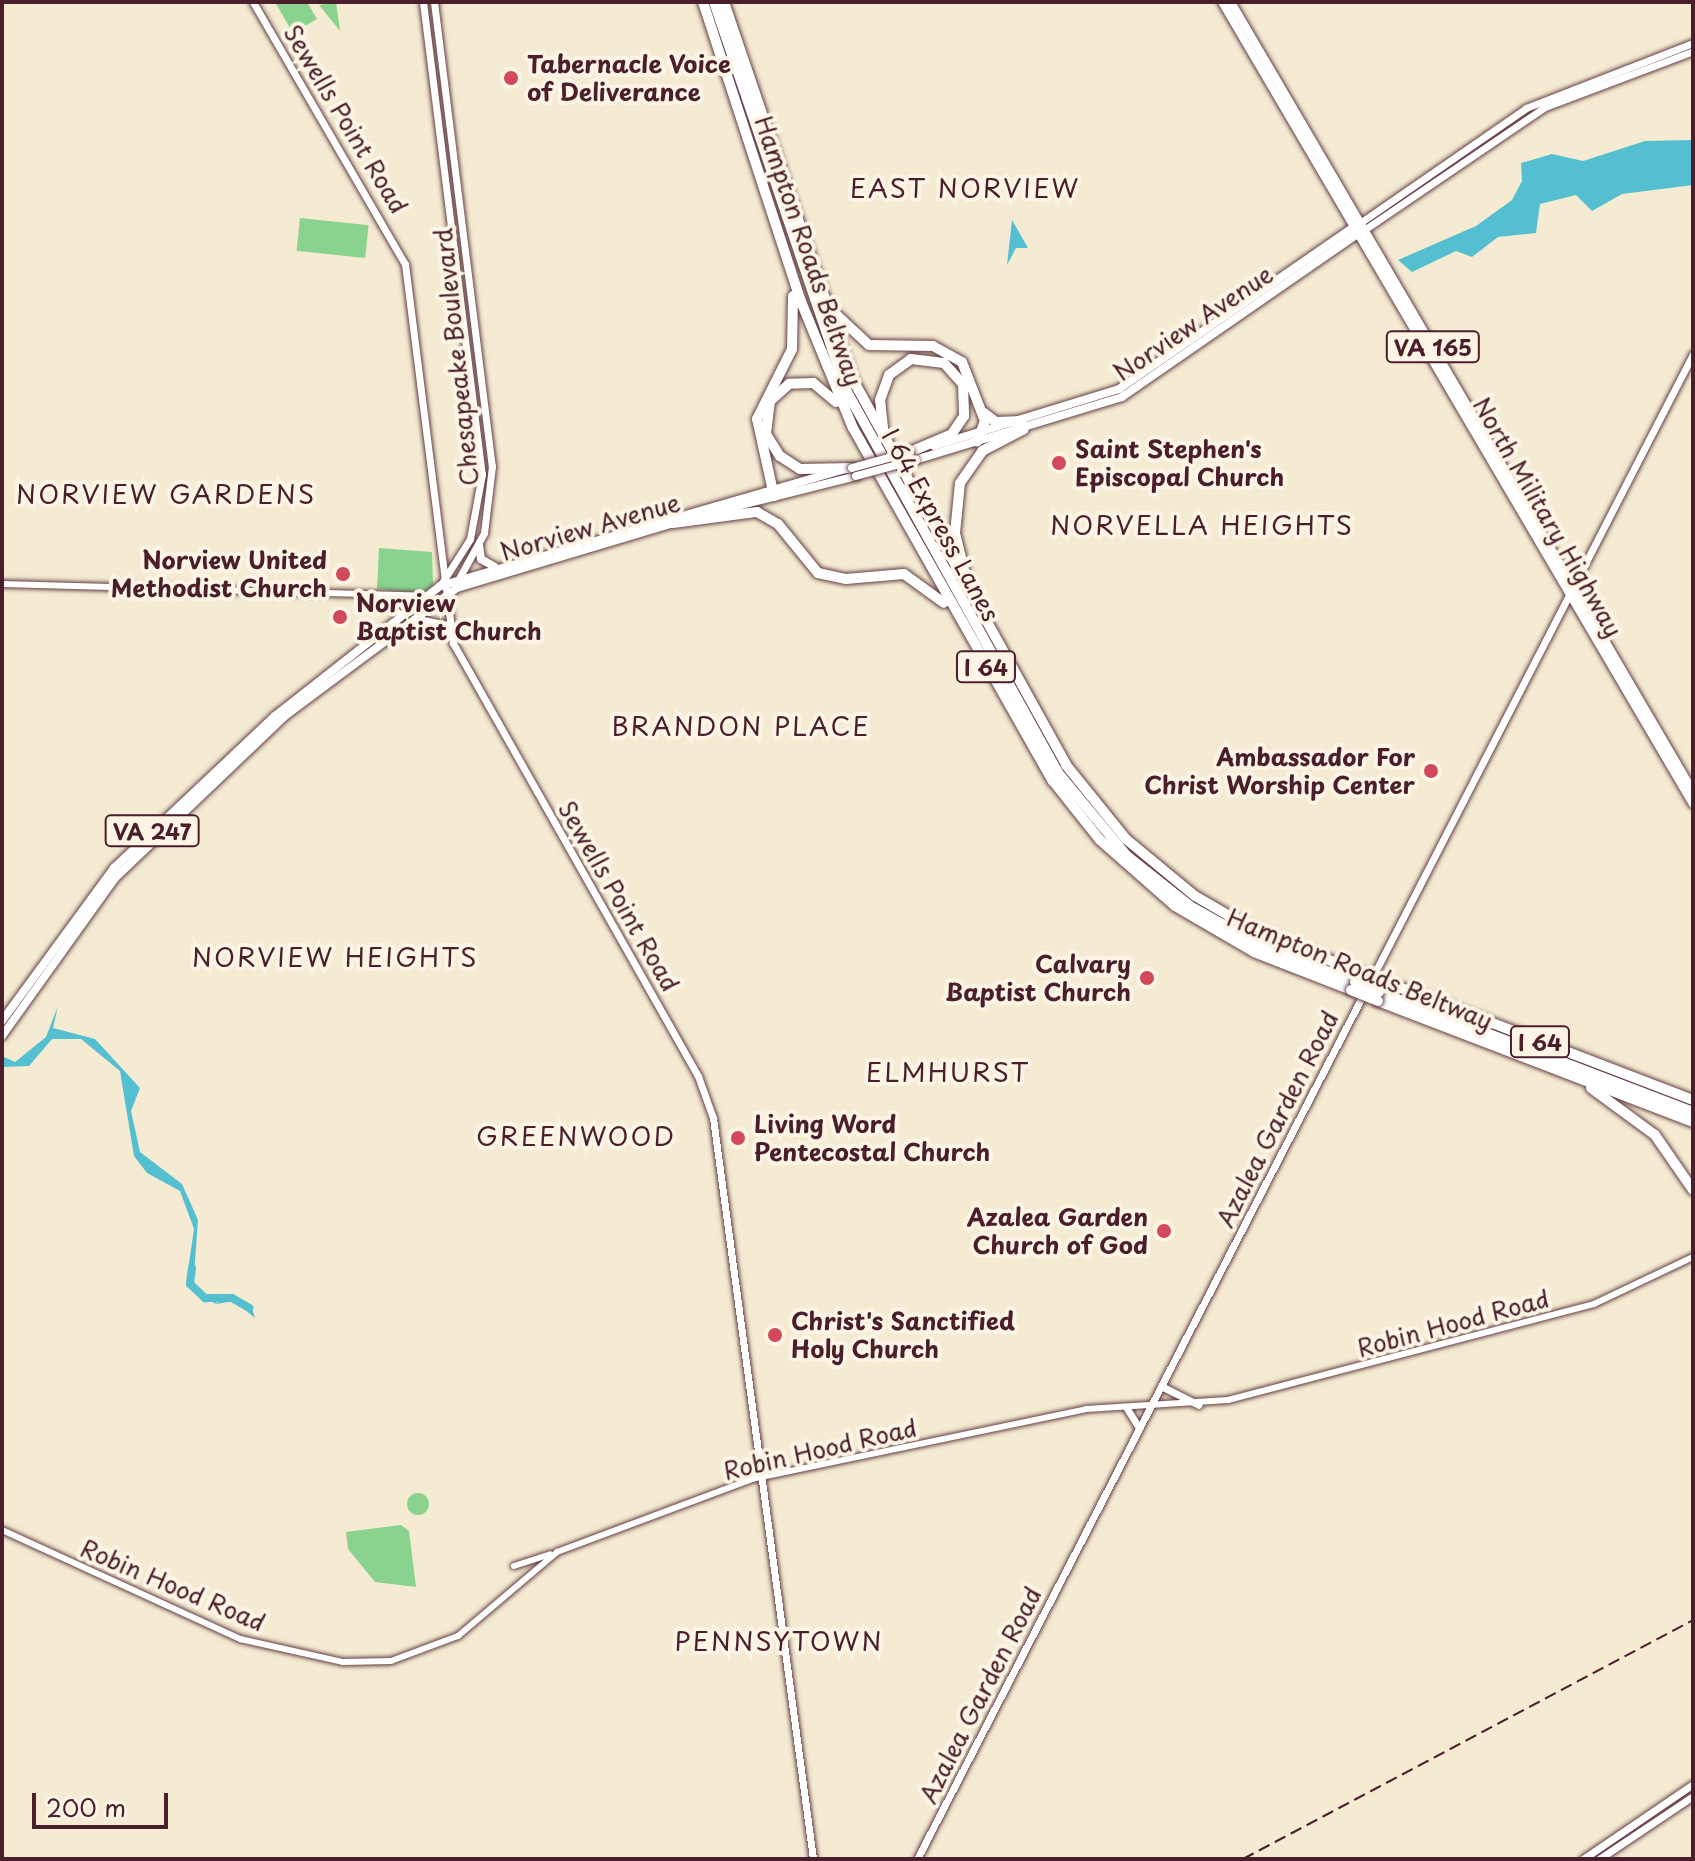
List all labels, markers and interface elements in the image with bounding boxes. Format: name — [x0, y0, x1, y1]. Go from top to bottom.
street label: Sewells Point Road — [278, 19, 414, 219]
place label: Tabernacle Voice of Deliverance — [527, 50, 732, 106]
marker: Tabernacle Voice of Deliverance — [502, 69, 520, 87]
street label: Hampton Roads Beltway — [749, 113, 869, 389]
district label: EAST NORVIEW — [851, 172, 1079, 204]
street label: Chesapeake Boulevard — [428, 226, 484, 488]
street label: Norview Avenue — [1108, 259, 1278, 387]
road number: VA 165 — [1385, 329, 1481, 365]
street label: North Military Highway — [1467, 391, 1629, 643]
street label: I 64 Express Lanes — [875, 422, 1007, 628]
place label: Saint Stephen's Episcopal Church — [1075, 435, 1285, 491]
marker: Saint Stephen's Episcopal Church — [1050, 454, 1068, 472]
district label: NORVIEW GARDENS — [18, 478, 314, 510]
street label: Norview Avenue — [497, 488, 683, 566]
district label: NORVELLA HEIGHTS — [1052, 509, 1352, 541]
place label: Norview United Methodist Church — [110, 546, 327, 602]
marker: Norview United Methodist Church — [334, 565, 352, 583]
place label: Norview Baptist Church — [356, 589, 542, 645]
marker: Norview Baptist Church — [331, 608, 349, 626]
road number: I 64 — [954, 649, 1018, 685]
district label: BRANDON PLACE — [612, 710, 870, 742]
place label: Ambassador For Christ Worship Center — [1143, 743, 1415, 799]
marker: Ambassador For Christ Worship Center — [1422, 762, 1440, 780]
street label: Sewells Point Road — [553, 796, 685, 996]
road number: VA 247 — [104, 813, 200, 849]
street label: Hampton Roads Beltway — [1223, 903, 1497, 1035]
district label: NORVIEW HEIGHTS — [193, 941, 477, 973]
place label: Calvary Baptist Church — [945, 950, 1131, 1006]
marker: Calvary Baptist Church — [1138, 969, 1156, 987]
street label: Azalea Garden Road — [1210, 1006, 1344, 1232]
road number: I 64 — [1508, 1024, 1572, 1060]
district label: ELMHURST — [866, 1056, 1030, 1088]
place label: Living Word Pentecostal Church — [754, 1110, 991, 1166]
district label: GREENWOOD — [477, 1120, 675, 1152]
marker: Living Word Pentecostal Church — [729, 1129, 747, 1147]
place label: Azalea Garden Church of God — [966, 1203, 1148, 1259]
marker: Azalea Garden Church of God — [1155, 1222, 1173, 1240]
street label: Robin Hood Road — [1354, 1283, 1552, 1363]
place label: Christ's Sanctified Holy Church — [791, 1307, 1015, 1363]
marker: Christ's Sanctified Holy Church — [766, 1326, 784, 1344]
street label: Robin Hood Road — [720, 1413, 920, 1485]
street label: Robin Hood Road — [76, 1533, 270, 1637]
street label: Azalea Garden Road — [913, 1582, 1047, 1808]
district label: PENNSYTOWN — [674, 1625, 884, 1657]
scale bar — [36, 1777, 172, 1827]
text: 200 m — [46, 1789, 126, 1825]

